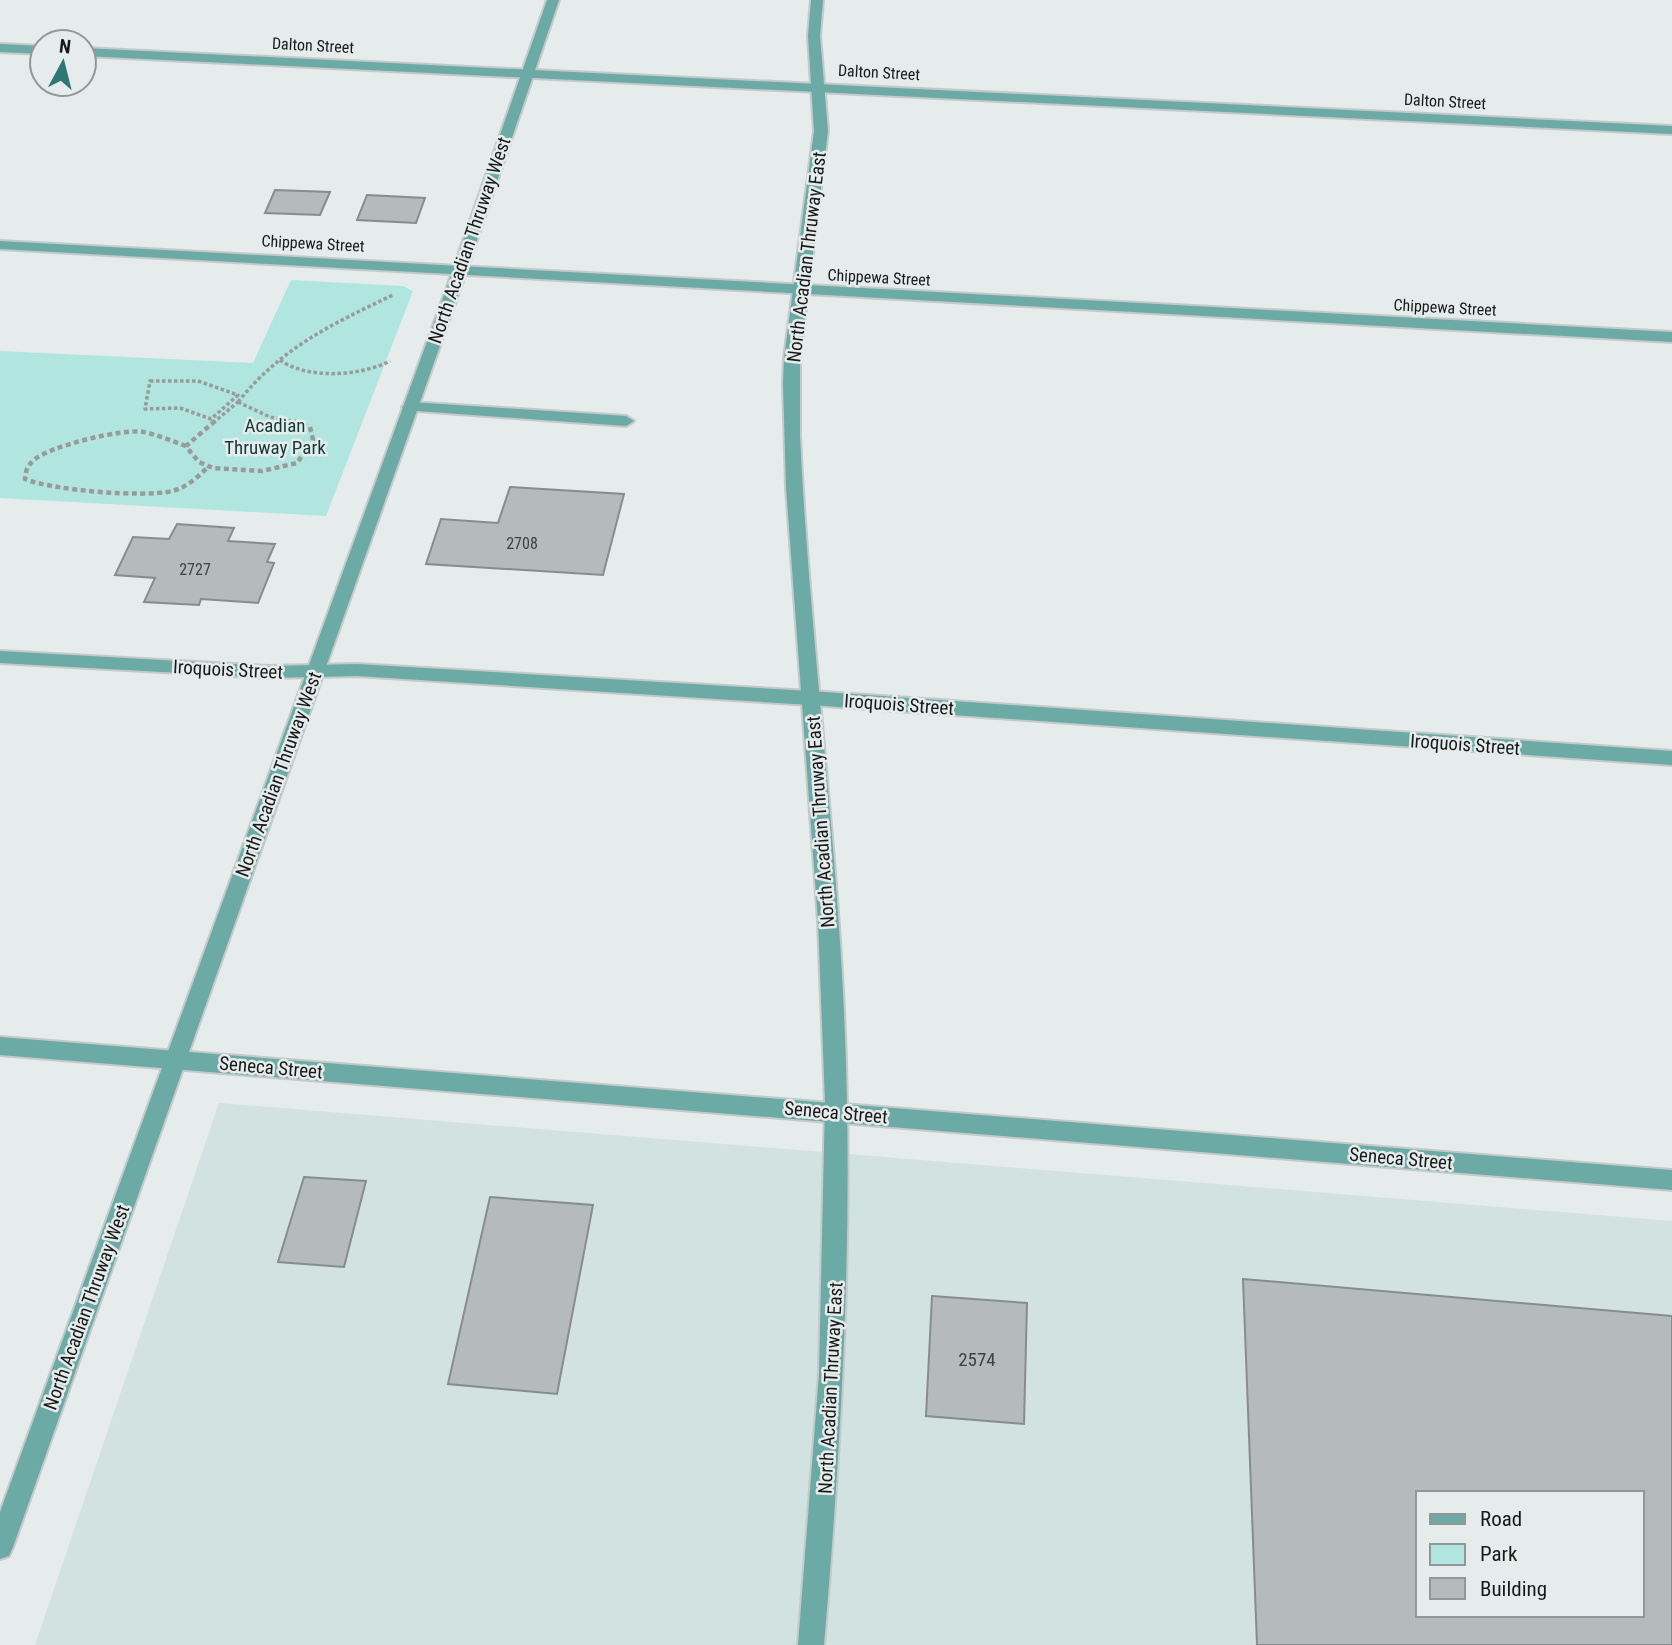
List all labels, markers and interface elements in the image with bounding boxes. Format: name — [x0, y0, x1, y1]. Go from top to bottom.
north arrow — [28, 28, 98, 98]
text: N — [58, 34, 72, 59]
street label: Dalton Street — [272, 34, 355, 57]
street label: Dalton Street — [838, 61, 921, 84]
street label: Dalton Street — [1404, 90, 1487, 113]
street label: North Acadian Thruway West — [423, 134, 516, 346]
street label: North Acadian Thruway East — [782, 150, 831, 364]
street label: Chippewa Street — [261, 231, 365, 256]
street label: Chippewa Street — [827, 265, 931, 290]
street label: Chippewa Street — [1393, 295, 1497, 320]
park label: Acadian Thruway Park — [224, 414, 326, 459]
house number: 2708 — [506, 534, 538, 553]
house number: 2727 — [179, 560, 211, 579]
street label: Iroquois Street — [172, 655, 284, 684]
street label: North Acadian Thruway West — [231, 668, 326, 880]
street label: Iroquois Street — [843, 689, 955, 720]
street label: North Acadian Thruway East — [802, 715, 839, 929]
street label: Iroquois Street — [1409, 729, 1521, 760]
street label: Seneca Street — [218, 1052, 324, 1083]
street label: Seneca Street — [783, 1097, 889, 1128]
street label: Seneca Street — [1348, 1143, 1454, 1174]
street label: North Acadian Thruway West — [39, 1201, 134, 1413]
street label: North Acadian Thruway East — [813, 1282, 848, 1495]
house number: 2574 — [958, 1348, 996, 1371]
legend — [1416, 1491, 1644, 1617]
text: Road — [1480, 1507, 1522, 1531]
text: Park — [1480, 1542, 1518, 1566]
text: Building — [1480, 1577, 1547, 1601]

